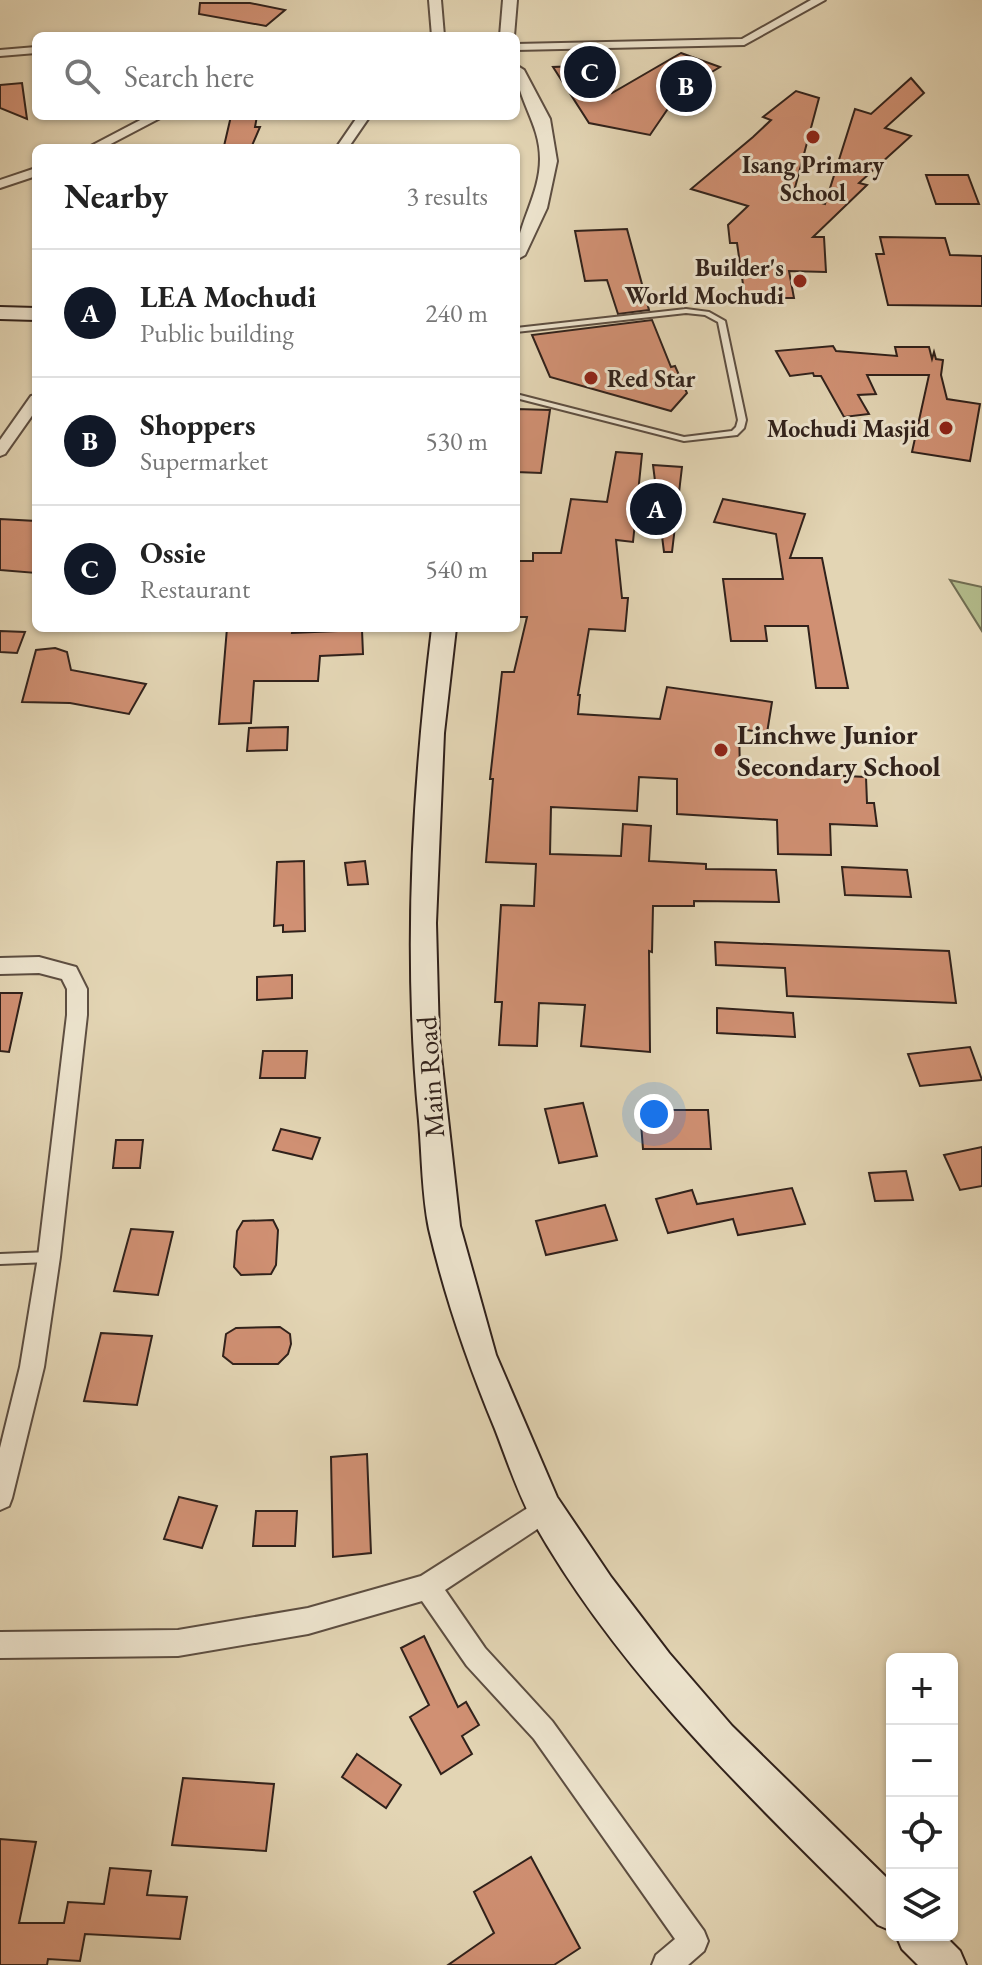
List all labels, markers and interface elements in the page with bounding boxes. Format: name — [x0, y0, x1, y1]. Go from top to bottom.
search box — [32, 32, 520, 120]
pin: C — [564, 42, 616, 102]
icon: search — [60, 54, 104, 98]
pin: B — [660, 56, 712, 116]
text: Search here — [124, 57, 254, 96]
marker: Isang Primary School — [804, 128, 822, 146]
place label: Isang Primary School — [742, 149, 885, 208]
text: Nearby — [64, 174, 168, 218]
text: 3 results — [407, 179, 488, 213]
place label: Builder's World Mochudi — [625, 252, 784, 311]
marker: Builder's World Mochudi — [791, 272, 809, 290]
text: LEA Mochudi — [140, 277, 316, 316]
text: A — [81, 296, 99, 330]
text: 240 m — [425, 296, 488, 330]
text: Public building — [140, 316, 294, 350]
place label: Red Star — [607, 363, 696, 394]
marker: Red Star — [582, 369, 600, 387]
text: Shoppers — [140, 405, 255, 444]
place label: Mochudi Masjid — [767, 413, 931, 445]
marker: Mochudi Masjid — [937, 419, 955, 437]
text: B — [82, 424, 98, 458]
text: 530 m — [425, 424, 488, 458]
text: Supermarket — [140, 444, 268, 478]
pin: A — [630, 479, 682, 539]
text: Ossie — [140, 533, 206, 572]
text: C — [81, 552, 99, 586]
text: 540 m — [425, 552, 488, 586]
text: Restaurant — [140, 572, 250, 606]
place label: Linchwe Junior Secondary School — [737, 716, 940, 784]
marker: Linchwe Junior Secondary School — [712, 741, 730, 759]
street label: Main Road — [408, 1014, 452, 1139]
your location — [634, 1094, 674, 1134]
map controls — [886, 1653, 958, 1941]
button: + — [886, 1653, 958, 1725]
button: − — [886, 1725, 958, 1797]
button: locate — [886, 1797, 958, 1869]
button: layers — [886, 1869, 958, 1941]

